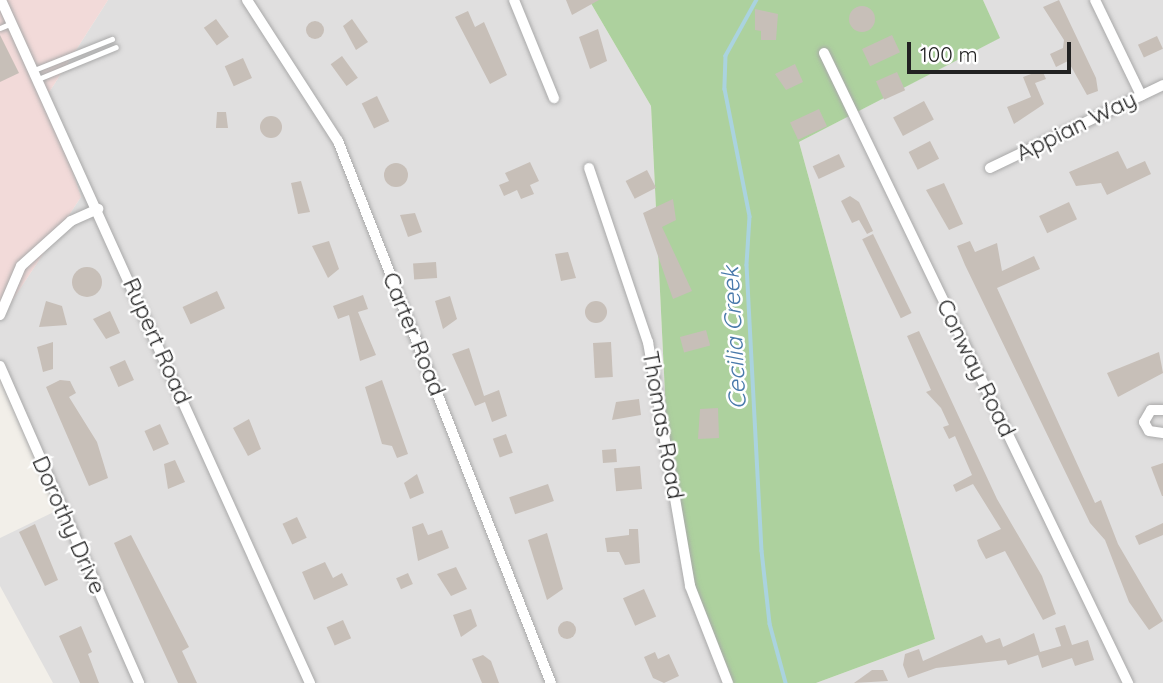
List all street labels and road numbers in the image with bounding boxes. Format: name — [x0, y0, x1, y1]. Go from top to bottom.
street label: Appian Way — [1011, 85, 1141, 167]
street label: Carter Road — [377, 268, 451, 400]
street label: Rupert Road — [117, 274, 197, 408]
street label: Conway Road — [931, 295, 1021, 441]
street label: Thomas Road — [636, 349, 690, 501]
street label: Dorothy Drive — [26, 452, 112, 598]

